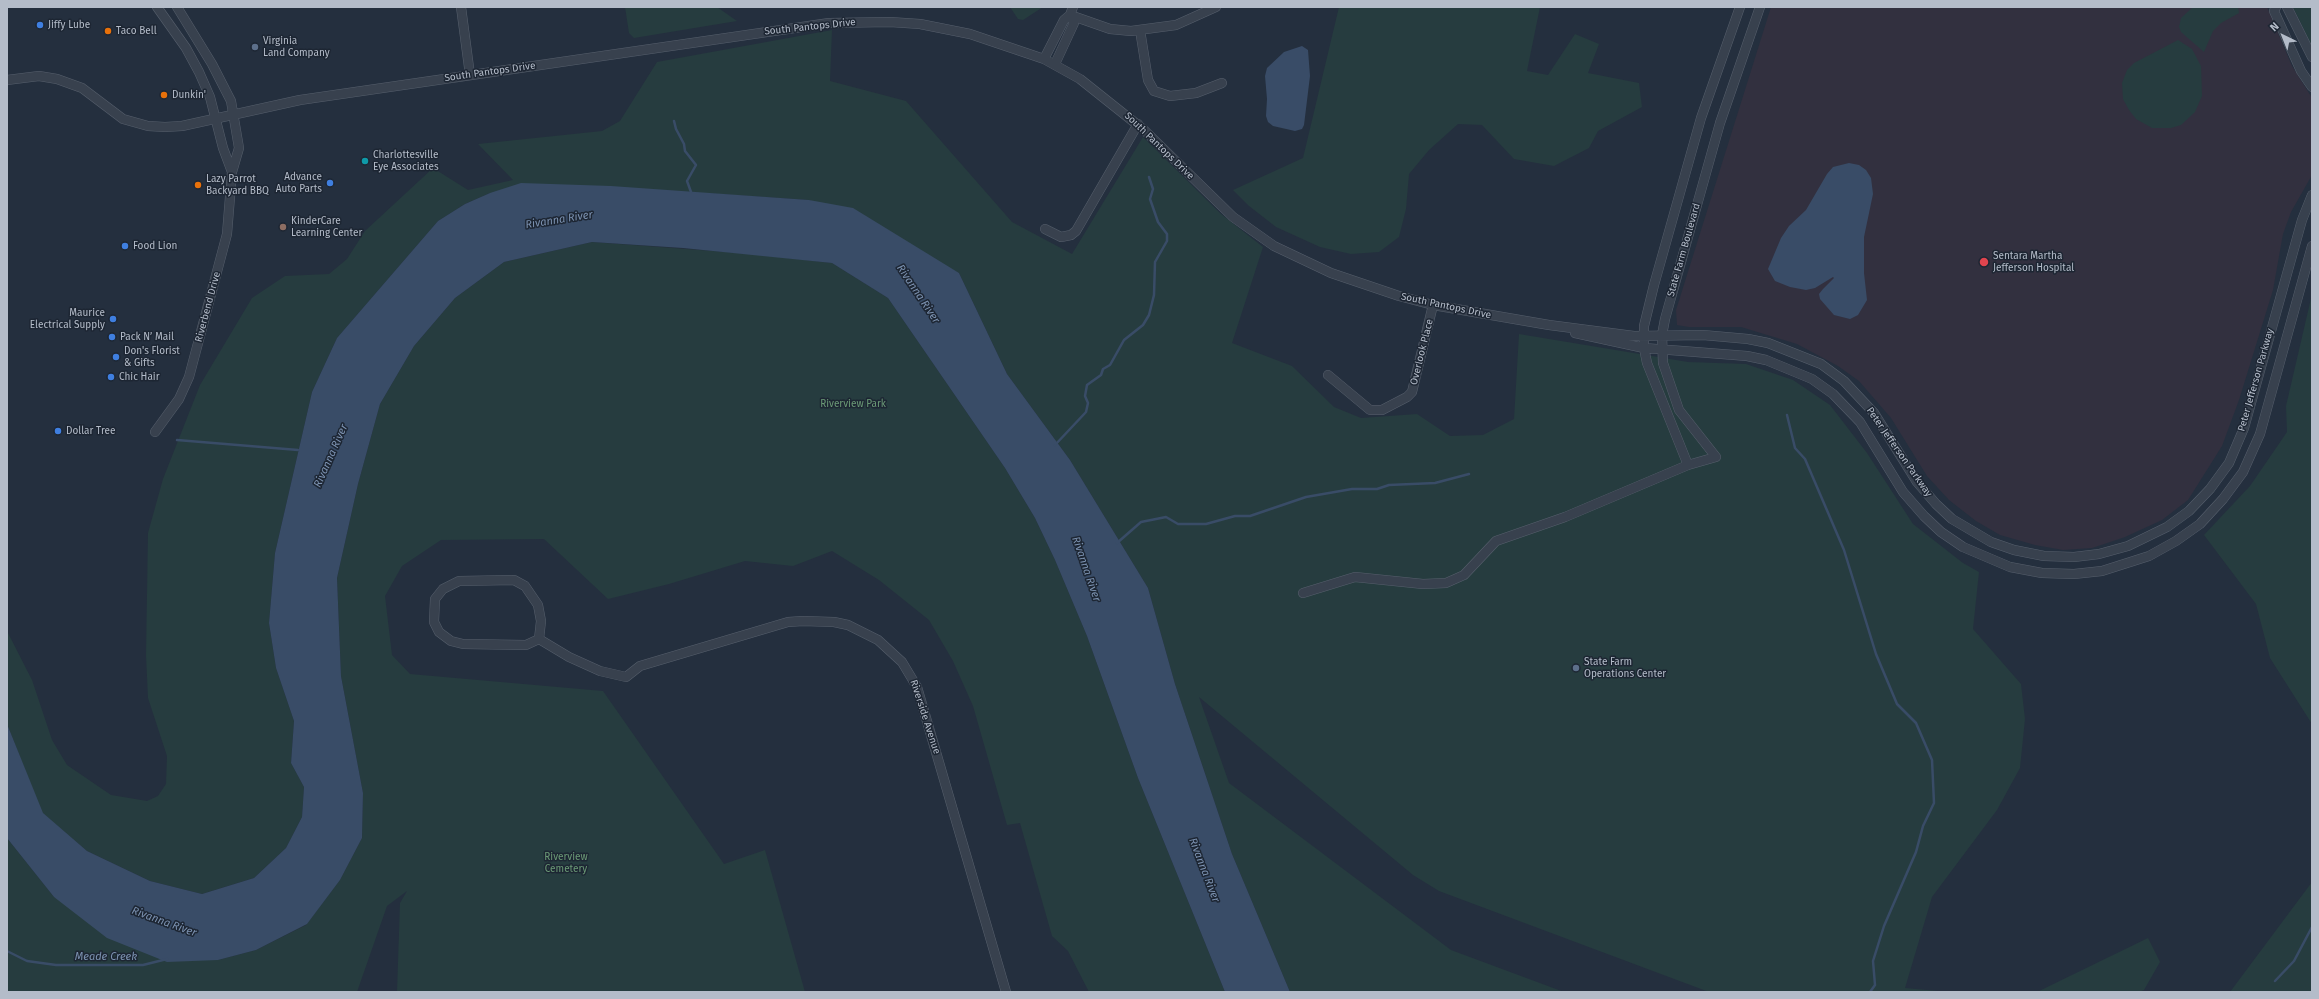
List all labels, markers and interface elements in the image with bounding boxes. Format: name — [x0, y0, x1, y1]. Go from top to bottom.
street label: South Pantops Drive — [764, 16, 856, 38]
north arrow — [2263, 16, 2303, 56]
place label: Jiffy Lube — [48, 19, 90, 31]
marker: Jiffy Lube — [35, 20, 45, 30]
text: N — [2267, 20, 2282, 34]
place label: Taco Bell — [116, 25, 157, 37]
marker: Taco Bell — [103, 26, 113, 36]
place label: Virginia Land Company — [263, 35, 330, 58]
marker: Virginia Land Company — [250, 42, 260, 52]
street label: South Pantops Drive — [444, 60, 536, 84]
place label: Dunkin' — [172, 89, 206, 101]
marker: Dunkin' — [159, 90, 169, 100]
street label: South Pantops Drive — [1122, 110, 1196, 182]
place label: Charlottesville Eye Associates — [373, 149, 439, 172]
marker: Charlottesville Eye Associates — [360, 156, 370, 166]
place label: Advance Auto Parts — [276, 171, 322, 194]
place label: Lazy Parrot Backyard BBQ — [206, 173, 269, 196]
marker: Advance Auto Parts — [325, 178, 335, 188]
marker: Lazy Parrot Backyard BBQ — [193, 180, 203, 190]
street label: State Farm Boulevard — [1665, 202, 1703, 298]
water label: Rivanna River — [524, 208, 594, 232]
place label: KinderCare Learning Center — [291, 215, 362, 238]
marker: KinderCare Learning Center — [278, 222, 288, 232]
place label: Food Lion — [133, 240, 177, 252]
marker: Food Lion — [120, 241, 130, 251]
place label: Sentara Martha Jefferson Hospital — [1993, 250, 2074, 274]
marker: Sentara Martha Jefferson Hospital — [1978, 256, 1990, 268]
water label: Rivanna River — [894, 262, 942, 326]
street label: Riverbend Drive — [193, 270, 223, 344]
street label: South Pantops Drive — [1400, 291, 1492, 321]
place label: Maurice Electrical Supply — [30, 307, 105, 330]
marker: Maurice Electrical Supply — [108, 314, 118, 324]
street label: Overlook Place — [1408, 318, 1436, 386]
street label: Peter Jefferson Parkway — [2236, 327, 2276, 433]
place label: Pack N’ Mail — [120, 331, 174, 343]
marker: Pack N’ Mail — [107, 332, 117, 342]
place label: Don's Florist & Gifts — [124, 345, 180, 368]
marker: Don's Florist & Gifts — [111, 352, 121, 362]
place label: Chic Hair — [119, 371, 160, 383]
marker: Chic Hair — [106, 372, 116, 382]
park label: Riverview Park — [820, 398, 886, 410]
street label: Peter Jefferson Parkway — [1864, 405, 1934, 499]
water label: Rivanna River — [311, 422, 351, 490]
place label: Dollar Tree — [66, 425, 115, 437]
marker: Dollar Tree — [53, 426, 63, 436]
water label: Rivanna River — [1069, 535, 1103, 603]
place label: State Farm Operations Center — [1584, 656, 1666, 680]
marker: State Farm Operations Center — [1571, 663, 1581, 673]
street label: Riverside Avenue — [907, 678, 943, 756]
water label: Rivanna River — [1186, 836, 1222, 904]
park label: Riverview Cemetery — [544, 851, 588, 874]
water label: Rivanna River — [130, 904, 198, 940]
water label: Meade Creek — [75, 950, 137, 964]

